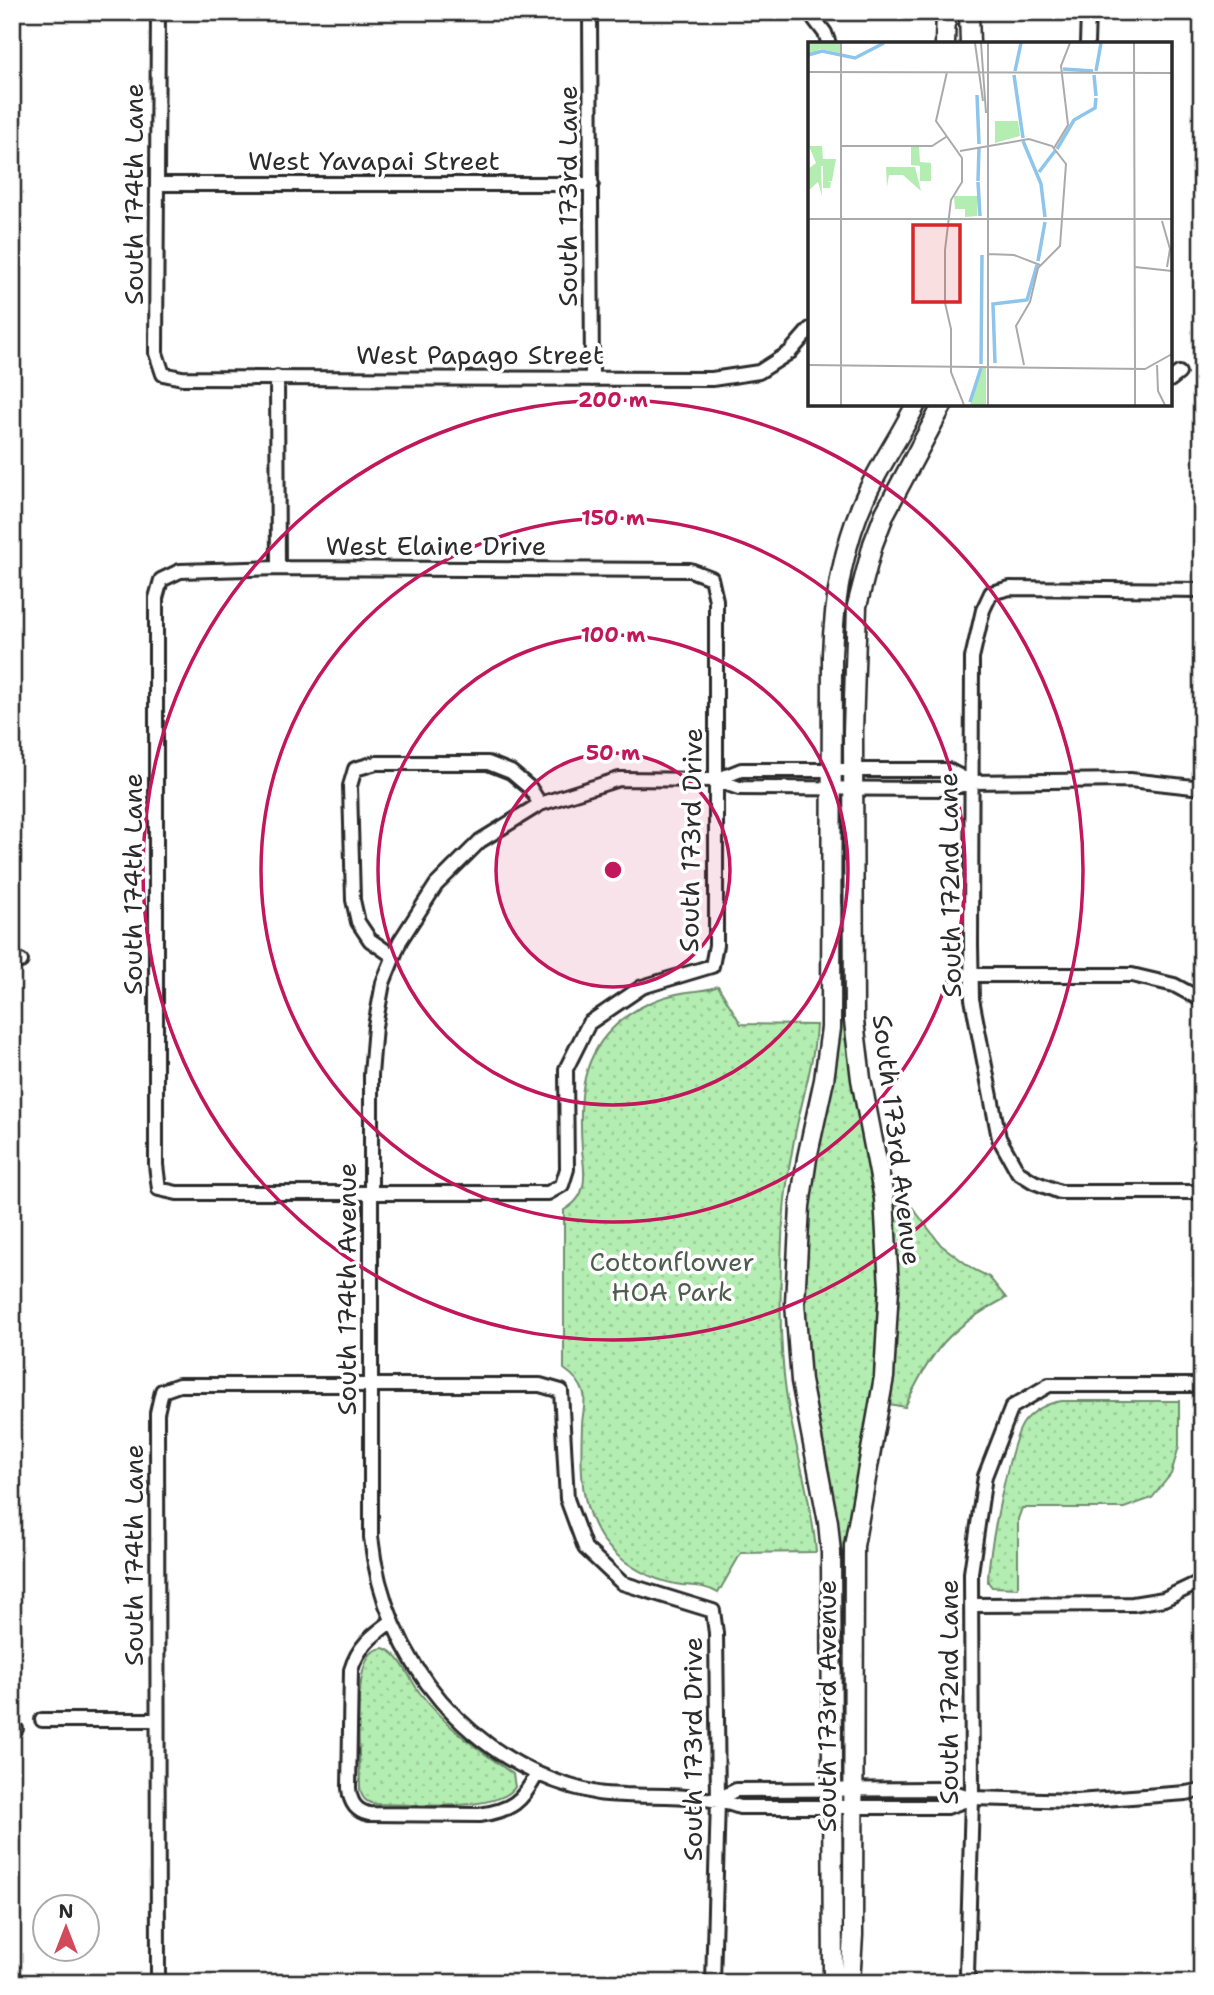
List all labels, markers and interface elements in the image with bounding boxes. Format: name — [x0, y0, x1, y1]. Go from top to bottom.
inset map — [808, 42, 1172, 406]
street label: South 174th Lane — [116, 83, 151, 305]
street label: South 173rd Lane — [550, 85, 585, 307]
street label: West Yavapai Street — [248, 143, 500, 178]
street label: West Papago Street — [356, 337, 604, 372]
text: 200 m — [578, 386, 648, 414]
text: 150 m — [581, 504, 645, 532]
street label: West Elaine Drive — [326, 528, 546, 563]
text: 100 m — [581, 621, 645, 649]
street label: South 173rd Drive — [671, 727, 710, 953]
text: 50 m — [586, 739, 640, 767]
street label: South 172nd Lane — [930, 772, 969, 998]
street label: South 174th Lane — [115, 773, 150, 995]
centre of rings — [601, 858, 625, 882]
street label: South 173rd Avenue — [865, 1013, 930, 1267]
street label: South 174th Avenue — [329, 1162, 364, 1416]
park label: Cottonflower HOA Park — [589, 1244, 755, 1309]
street label: South 174th Lane — [116, 1444, 151, 1666]
street label: South 172nd Lane — [931, 1579, 966, 1805]
street label: South 173rd Avenue — [809, 1580, 844, 1832]
street label: South 173rd Drive — [675, 1637, 710, 1861]
north arrow — [32, 1894, 102, 1964]
text: N — [58, 1899, 74, 1924]

